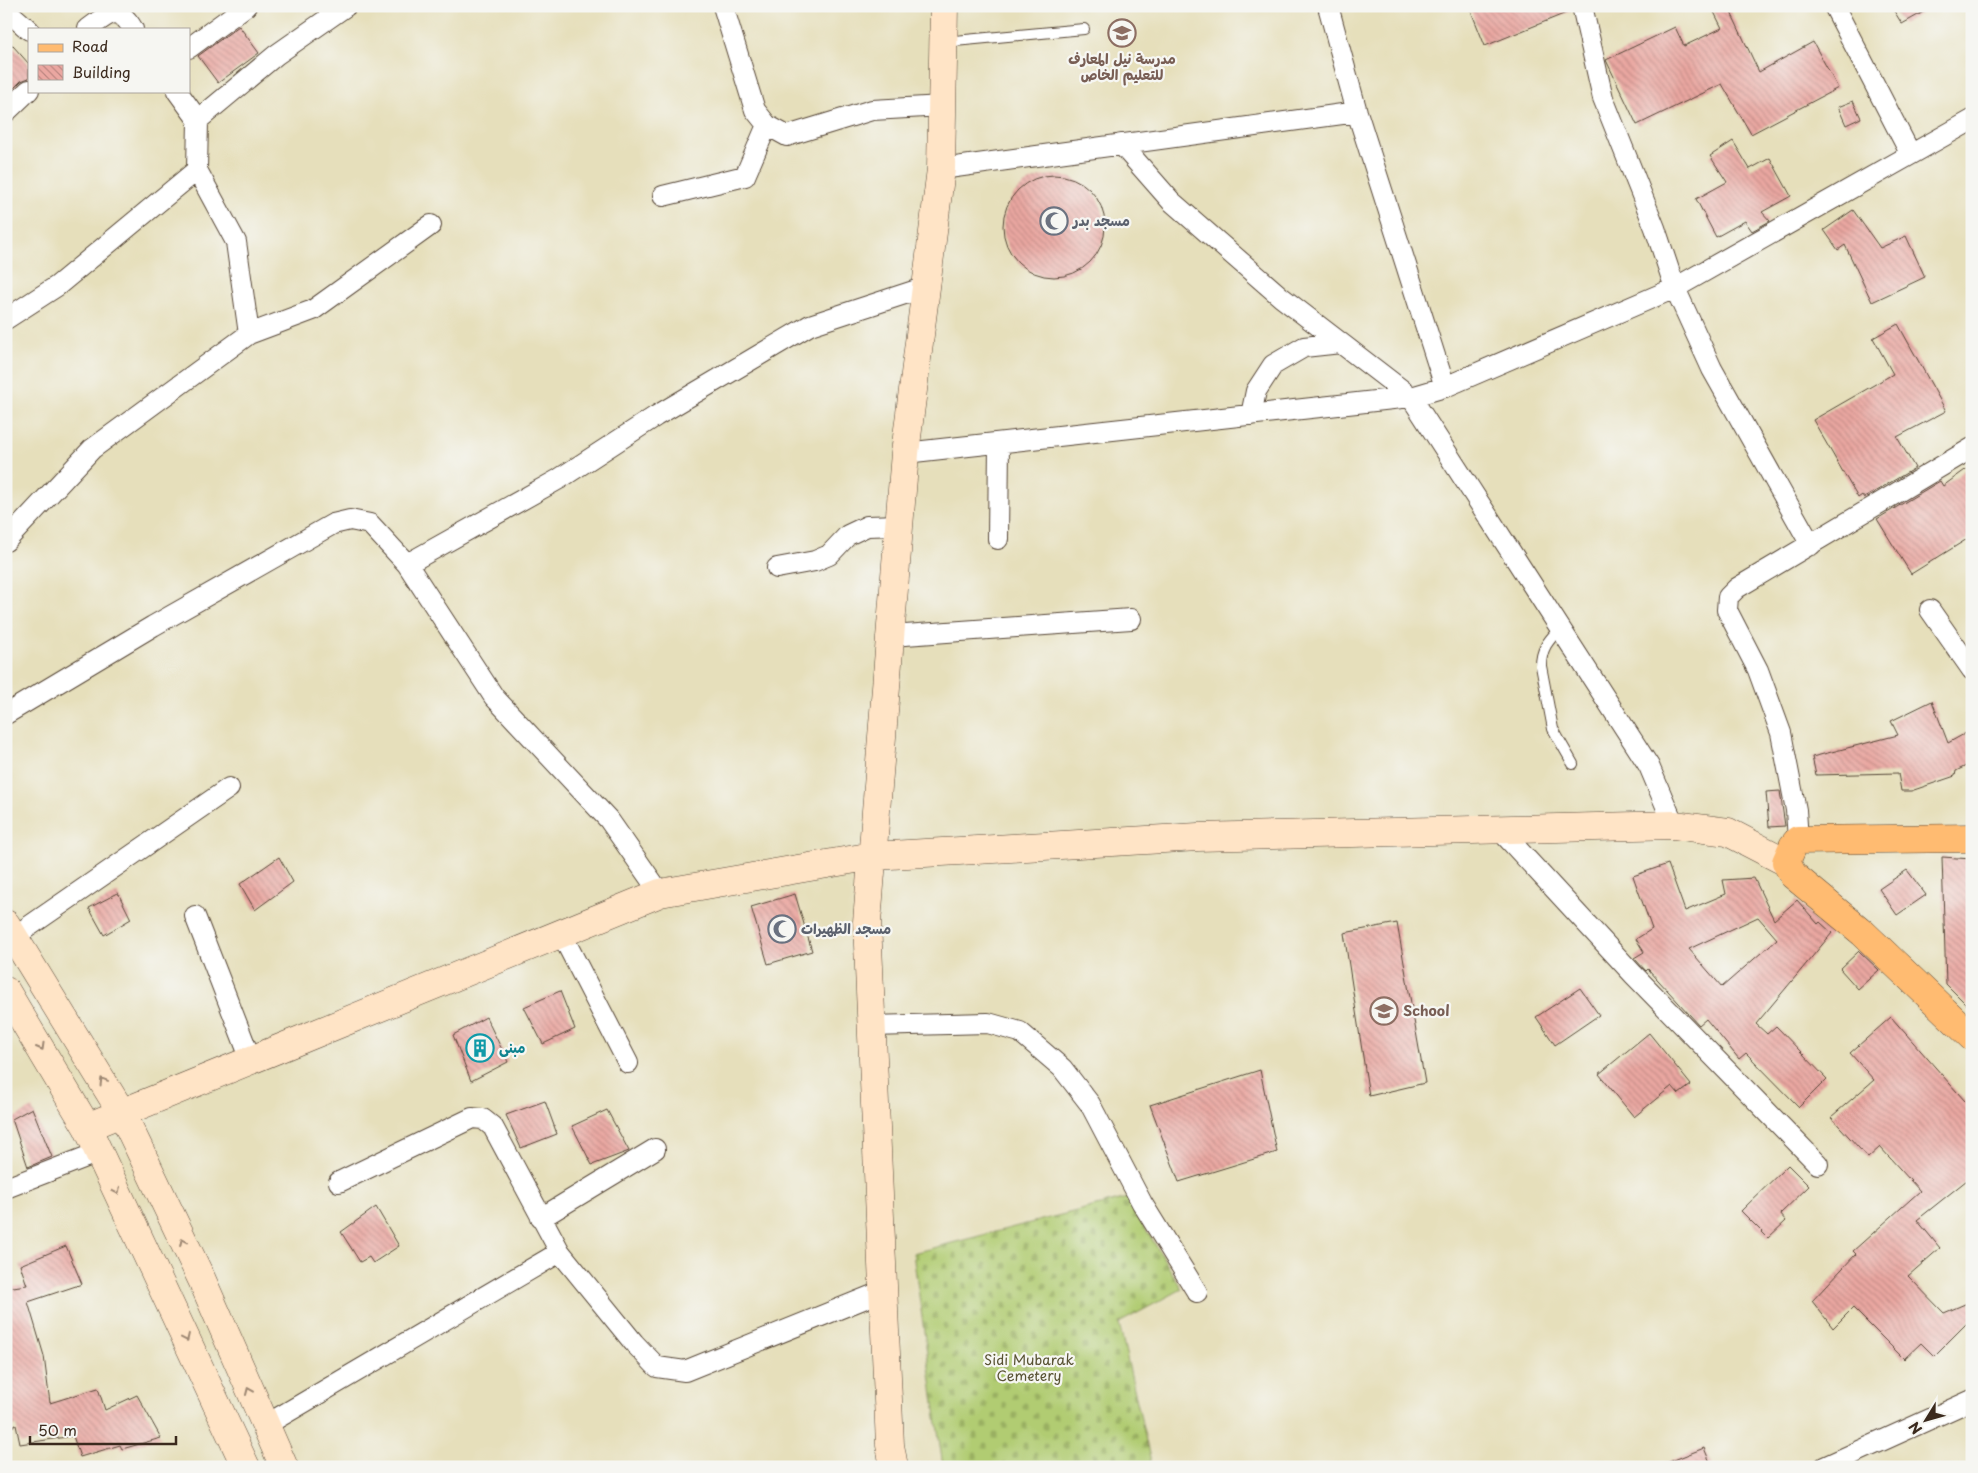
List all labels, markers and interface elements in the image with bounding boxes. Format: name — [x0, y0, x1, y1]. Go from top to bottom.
school or university icon: مدرسة نيل المعارف للتعليم الخاص — [1107, 18, 1137, 48]
legend — [28, 28, 190, 92]
text: Road — [72, 34, 108, 57]
place label: مدرسة نيل المعارف للتعليم الخاص — [1068, 48, 1176, 86]
text: Building — [72, 60, 131, 83]
mosque icon: مسجد بدر — [1039, 206, 1069, 236]
place label: مسجد بدر — [1071, 210, 1130, 231]
mosque icon: مسجد الظهيرات — [767, 914, 797, 944]
place label: مسجد الظهيرات — [801, 918, 891, 939]
school or university icon: School — [1369, 996, 1399, 1026]
place label: School — [1403, 1000, 1449, 1021]
building icon: مبنى — [465, 1033, 495, 1063]
place label: مبنى — [499, 1037, 525, 1058]
one-way arrow — [34, 1042, 44, 1051]
one-way arrow — [99, 1078, 109, 1087]
one-way arrow — [111, 1186, 121, 1195]
one-way arrow — [179, 1238, 190, 1247]
one-way arrow — [180, 1333, 190, 1342]
park label: Sidi Mubarak Cemetery — [984, 1349, 1075, 1386]
one-way arrow — [244, 1387, 254, 1395]
north arrow — [1900, 1396, 1950, 1446]
scale bar — [30, 1413, 176, 1445]
text: N — [1903, 1417, 1927, 1439]
text: 50 m — [38, 1418, 77, 1441]

